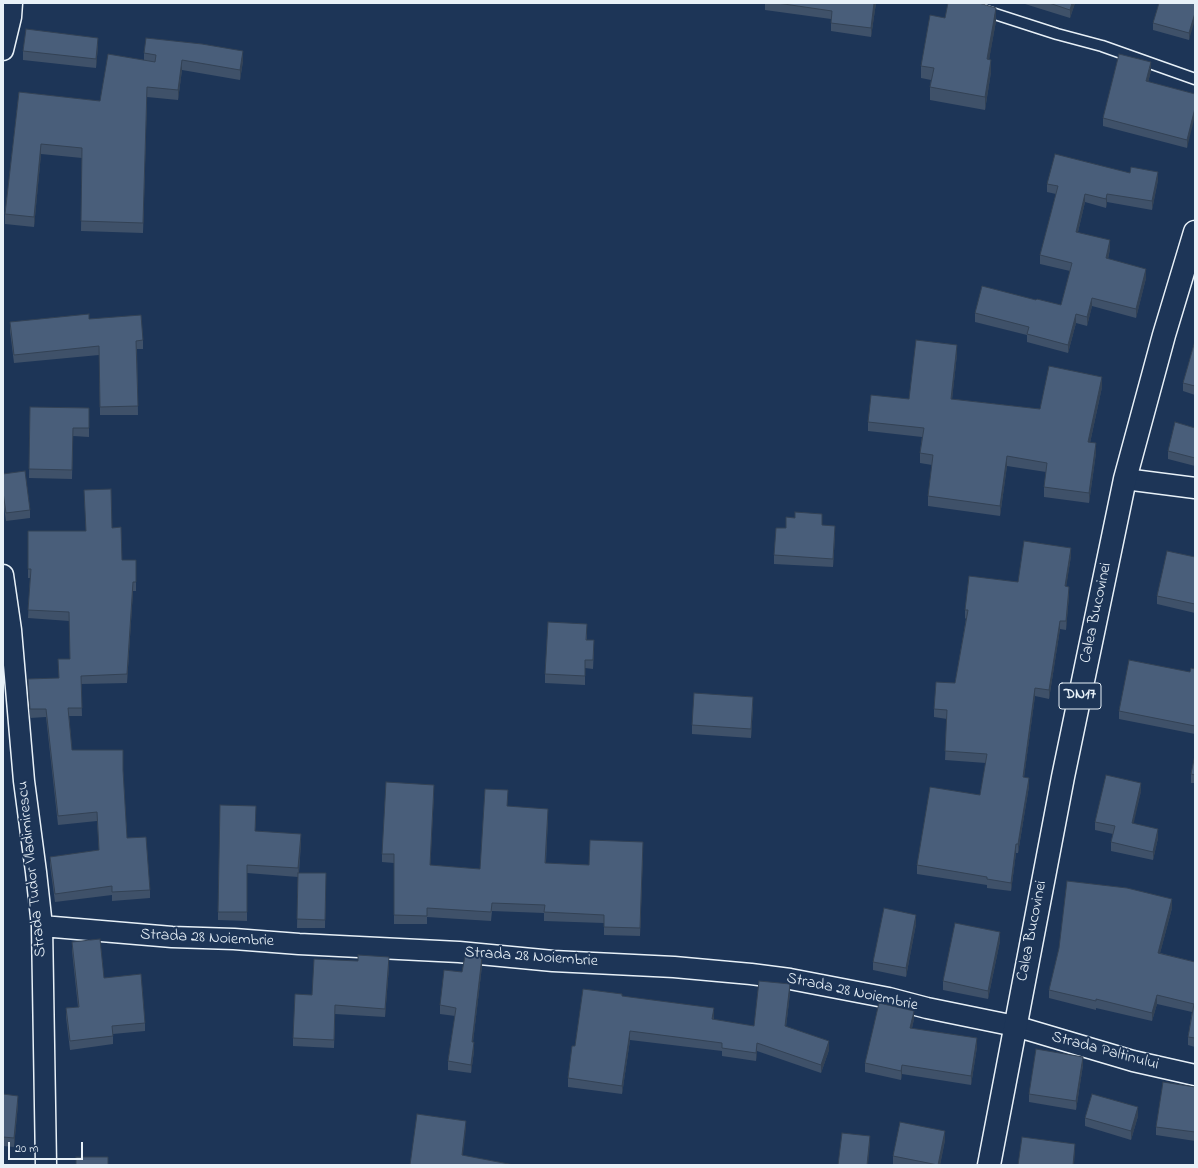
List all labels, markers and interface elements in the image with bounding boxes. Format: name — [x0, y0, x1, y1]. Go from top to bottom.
street label: Calea Bucovinei — [1077, 561, 1117, 665]
road number: DN17 — [1059, 683, 1101, 709]
street label: Strada Tudor Vladimirescu — [14, 780, 52, 958]
street label: Calea Bucovinei — [1014, 879, 1052, 983]
street label: Strada 28 Noiembrie — [140, 926, 274, 952]
street label: Strada 28 Noiembrie — [464, 944, 598, 972]
street label: Strada 28 Noiembrie — [785, 970, 919, 1016]
street label: Strada Paltinului — [1049, 1028, 1161, 1076]
scale bar — [10, 1134, 85, 1160]
text: 20 m — [15, 1140, 38, 1158]

